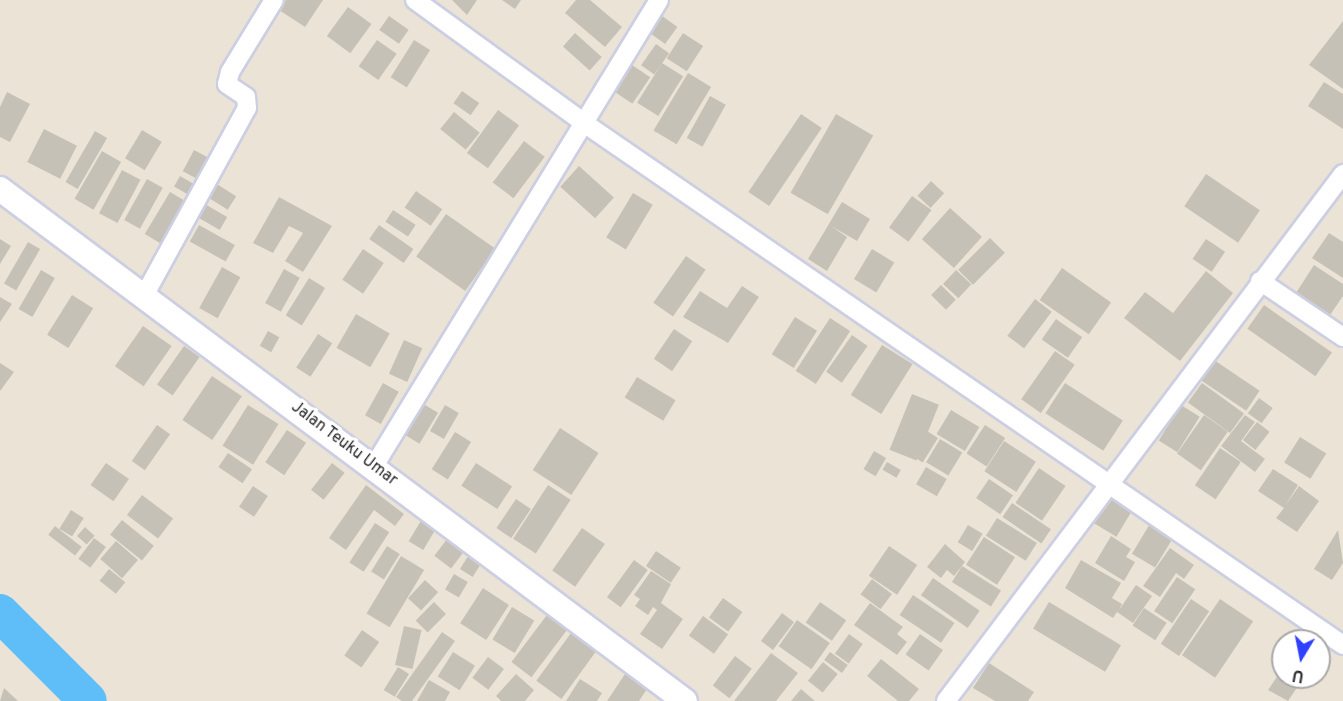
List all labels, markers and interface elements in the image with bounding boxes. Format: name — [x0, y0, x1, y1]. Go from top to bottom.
street label: Jalan Teuku Umar — [287, 398, 401, 490]
north arrow — [1271, 629, 1331, 689]
text: U — [1291, 664, 1306, 686]

